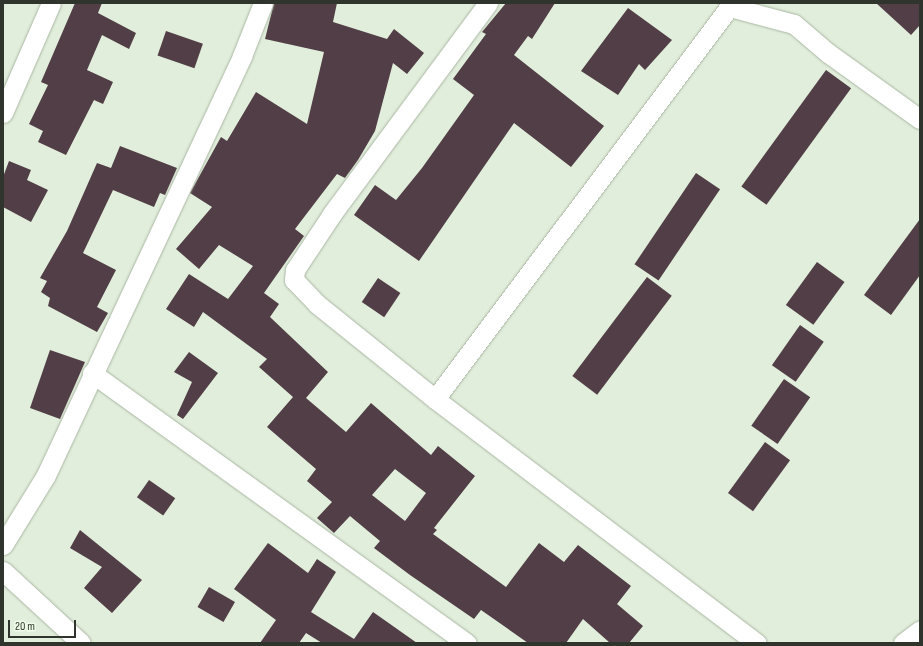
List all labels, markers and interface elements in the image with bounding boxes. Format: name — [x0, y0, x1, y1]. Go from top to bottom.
scale bar — [10, 612, 78, 638]
text: 20 m — [15, 619, 35, 634]

